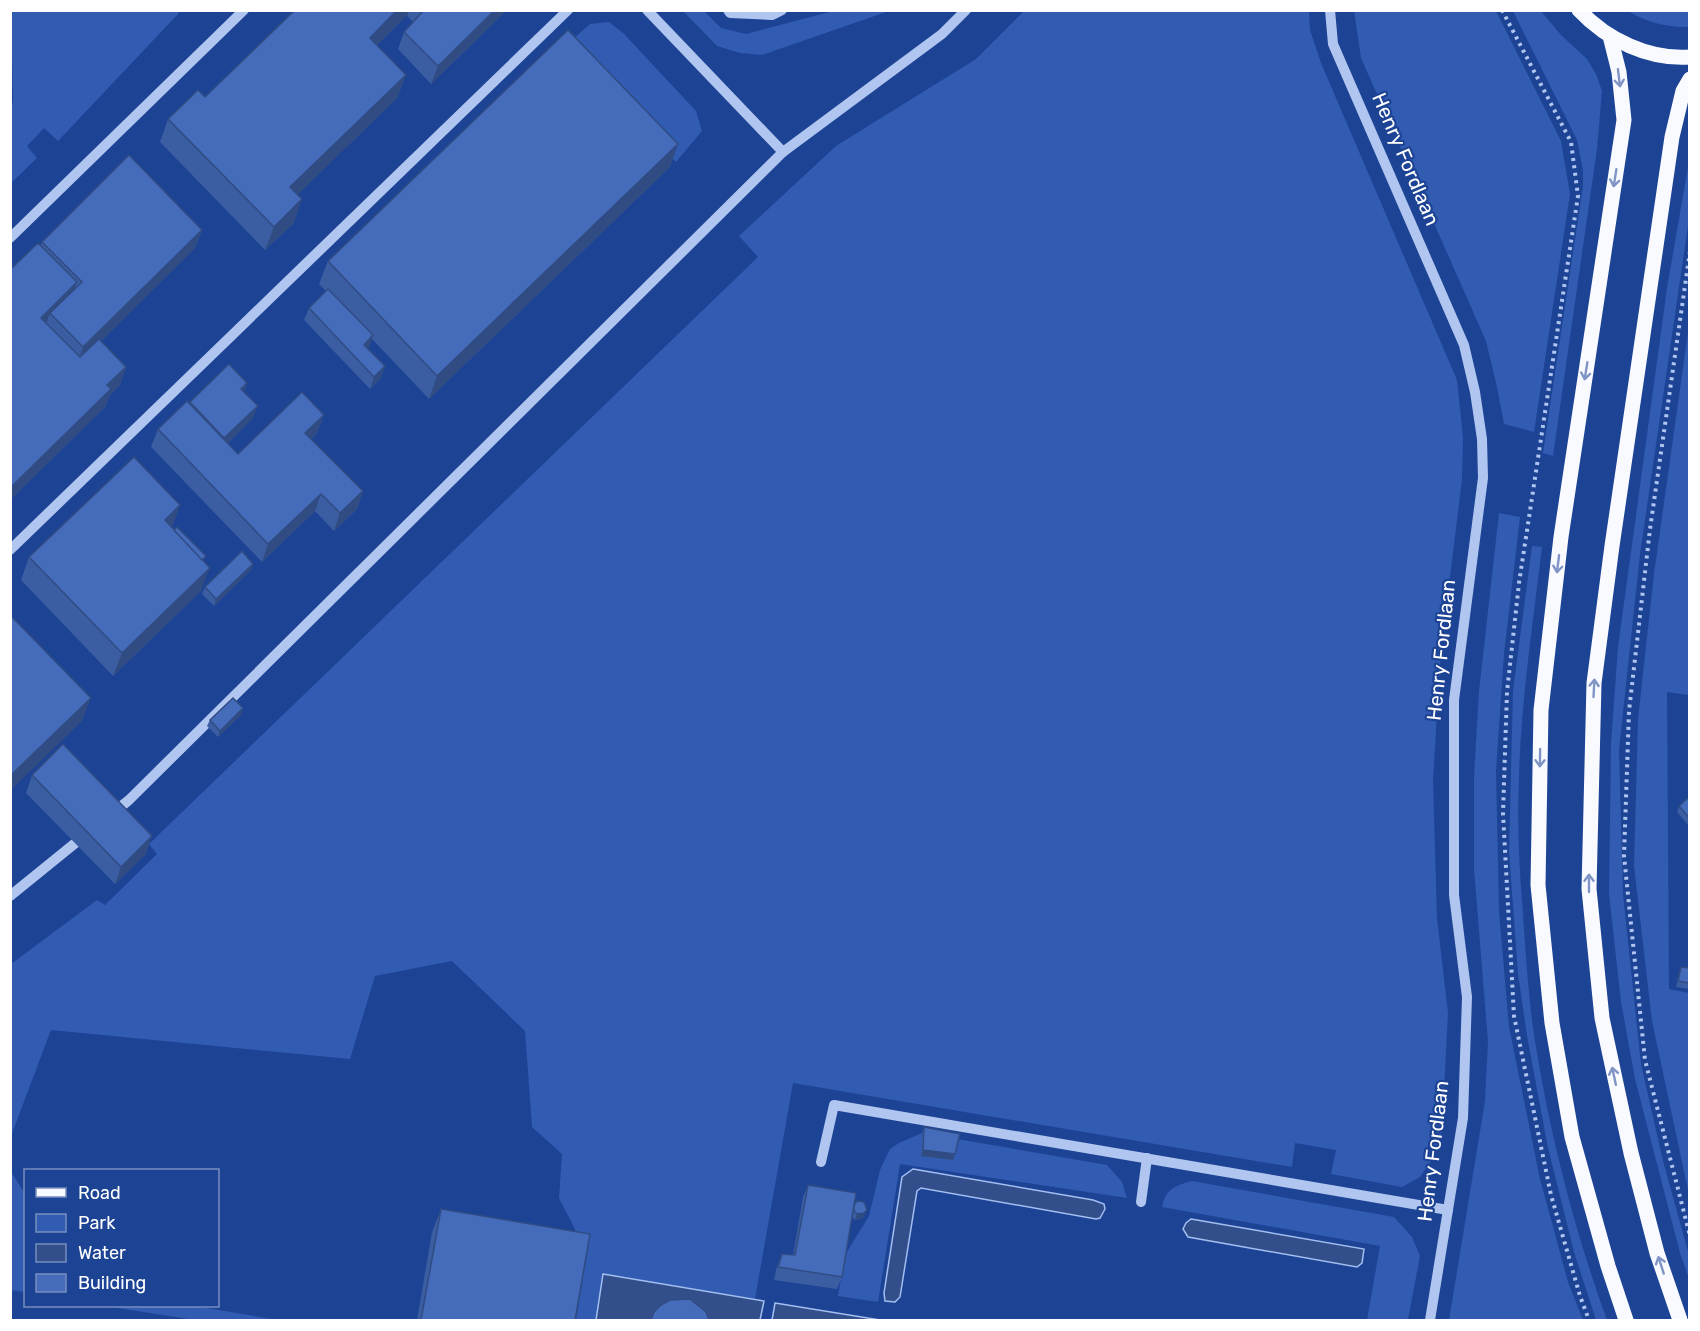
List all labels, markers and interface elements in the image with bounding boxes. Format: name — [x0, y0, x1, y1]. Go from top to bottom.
one-way arrow — [1614, 67, 1625, 87]
street label: Henry Fordlaan — [1367, 89, 1445, 229]
one-way arrow — [1609, 168, 1620, 188]
one-way arrow — [1580, 361, 1591, 380]
one-way arrow — [1552, 554, 1563, 573]
street label: Henry Fordlaan — [1422, 578, 1460, 722]
one-way arrow — [1589, 678, 1600, 698]
one-way arrow — [1534, 747, 1546, 767]
one-way arrow — [1583, 873, 1595, 893]
one-way arrow — [1608, 1067, 1619, 1086]
street label: Henry Fordlaan — [1412, 1079, 1454, 1223]
legend — [24, 1169, 219, 1307]
text: Road — [78, 1182, 121, 1204]
text: Park — [78, 1212, 116, 1234]
text: Water — [78, 1242, 126, 1264]
one-way arrow — [1655, 1256, 1666, 1275]
text: Building — [78, 1272, 146, 1294]

